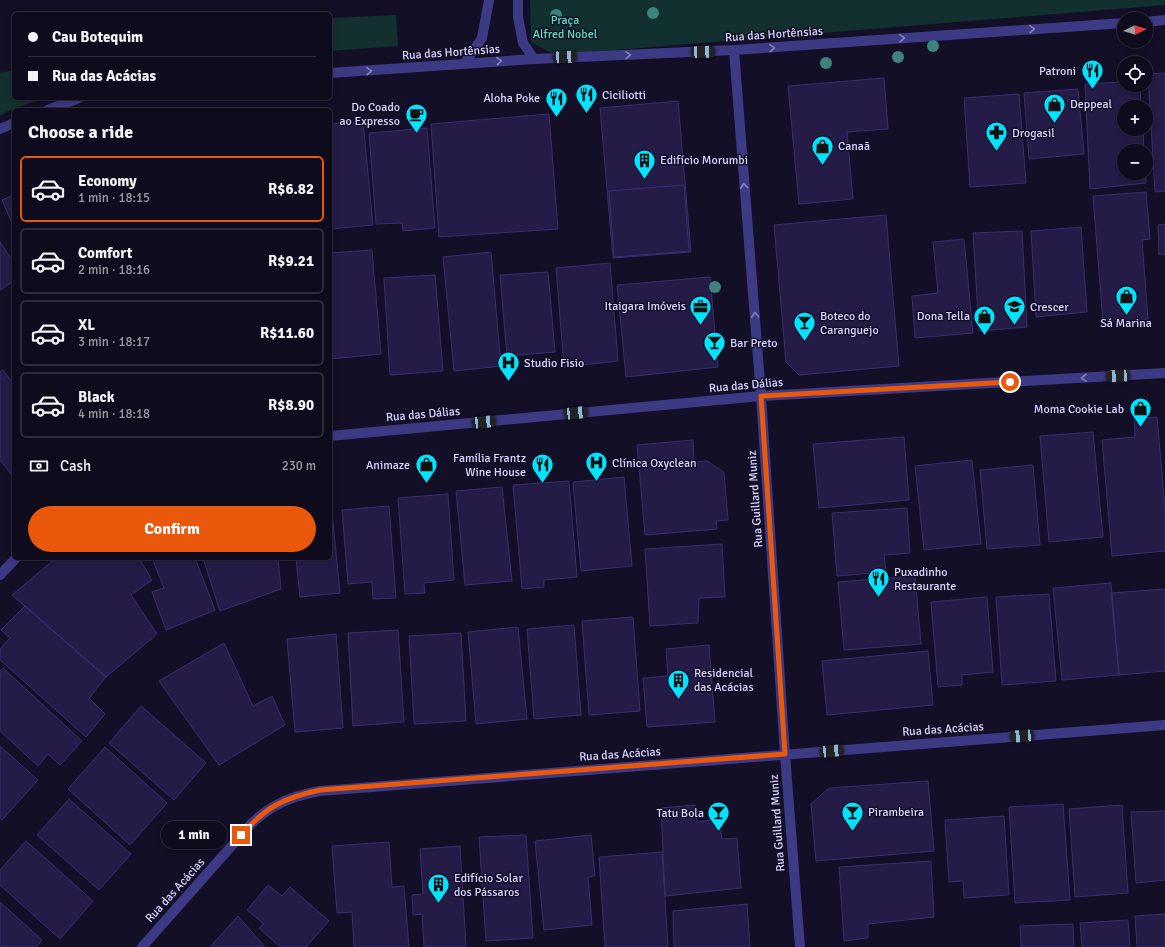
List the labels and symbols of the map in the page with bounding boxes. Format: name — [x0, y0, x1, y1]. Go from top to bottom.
north arrow — [1117, 12, 1153, 48]
park label: Praça Alfred Nobel — [533, 13, 598, 42]
street label: Rua das Hortênsias — [725, 24, 823, 45]
one-way arrow — [1029, 25, 1035, 34]
one-way arrow — [899, 34, 905, 43]
street label: Rua das Hortênsias — [402, 42, 500, 63]
one-way arrow — [769, 43, 775, 52]
car — [691, 46, 715, 58]
car — [553, 50, 577, 64]
one-way arrow — [625, 50, 631, 59]
one-way arrow — [496, 57, 502, 66]
restaurant icon: Patroni — [1079, 58, 1105, 91]
place label: Patroni — [1039, 64, 1076, 79]
one-way arrow — [366, 66, 372, 75]
restaurant icon: Ciciliotti — [574, 82, 600, 115]
restaurant icon: Aloha Poke — [543, 85, 569, 118]
place label: Ciciliotti — [602, 88, 646, 103]
place label: Aloha Poke — [483, 91, 540, 106]
shop icon: Deppeal — [1041, 91, 1067, 124]
place label: Deppeal — [1070, 97, 1113, 112]
place label: Do Coado ao Expresso — [339, 100, 400, 129]
cafe icon: Do Coado ao Expresso — [403, 101, 429, 134]
pharmacy icon: Drogasil — [983, 120, 1009, 153]
place label: Drogasil — [1012, 126, 1055, 141]
shop icon: Canaã — [810, 133, 836, 166]
place label: Canaã — [838, 139, 870, 154]
building icon: Edifício Morumbi — [632, 147, 658, 180]
place label: Edifício Morumbi — [660, 153, 748, 168]
one-way arrow — [740, 183, 749, 189]
shop icon: Sá Marina — [1113, 283, 1139, 316]
office icon: Itaigara Imóveis — [688, 293, 714, 326]
school or university icon: Crescer — [1002, 294, 1028, 327]
place label: Itaigara Imóveis — [604, 299, 686, 314]
place label: Crescer — [1030, 300, 1069, 315]
shop icon: Dona Tella — [972, 303, 998, 336]
place label: Boteco do Caranguejo — [820, 309, 879, 338]
place label: Dona Tella — [917, 309, 970, 324]
bar icon: Boteco do Caranguejo — [792, 310, 818, 343]
one-way arrow — [750, 312, 759, 318]
place label: Sá Marina — [1100, 316, 1152, 331]
bar icon: Bar Preto — [702, 330, 728, 363]
place label: Bar Preto — [730, 336, 778, 351]
hospital icon: Studio Fisio — [496, 350, 522, 383]
place label: Studio Fisio — [524, 356, 584, 371]
car — [1106, 369, 1130, 383]
route start — [1001, 373, 1019, 391]
one-way arrow — [1081, 373, 1087, 382]
street label: Rua das Dálias — [708, 375, 784, 396]
shop icon: Moma Cookie Lab — [1127, 396, 1153, 429]
place label: Moma Cookie Lab — [1034, 402, 1124, 417]
street label: Rua das Dálias — [385, 404, 461, 425]
car — [563, 406, 589, 420]
car — [472, 415, 496, 429]
hospital icon: Clínica Oxyclean — [584, 450, 610, 483]
street label: Rua Guillard Muniz — [745, 450, 766, 548]
place label: Família Frantz Wine House — [453, 451, 526, 480]
shop icon: Animaze — [413, 452, 439, 485]
restaurant icon: Família Frantz Wine House — [529, 452, 555, 485]
place label: Clínica Oxyclean — [612, 456, 697, 471]
place label: Animaze — [366, 458, 410, 473]
place label: Puxadinho Restaurante — [894, 565, 956, 594]
restaurant icon: Puxadinho Restaurante — [866, 566, 892, 599]
place label: Residencial das Acácias — [694, 666, 754, 695]
building icon: Residencial das Acácias — [666, 667, 692, 700]
street label: Rua das Acácias — [902, 719, 984, 740]
car — [1010, 729, 1034, 743]
street label: Rua das Acácias — [579, 744, 661, 765]
car — [820, 744, 844, 758]
street label: Rua Guillard Muniz — [767, 774, 788, 872]
bar icon: Pirambeira — [839, 799, 865, 832]
bar icon: Tatu Bola — [706, 800, 732, 833]
place label: Pirambeira — [868, 805, 924, 820]
place label: Tatu Bola — [656, 806, 704, 821]
callout: 1 min — [161, 821, 227, 849]
route end — [232, 826, 250, 844]
street label: Rua das Acácias — [142, 855, 208, 926]
place label: Edifício Solar dos Pássaros — [454, 871, 523, 900]
building icon: Edifício Solar dos Pássaros — [425, 872, 451, 905]

